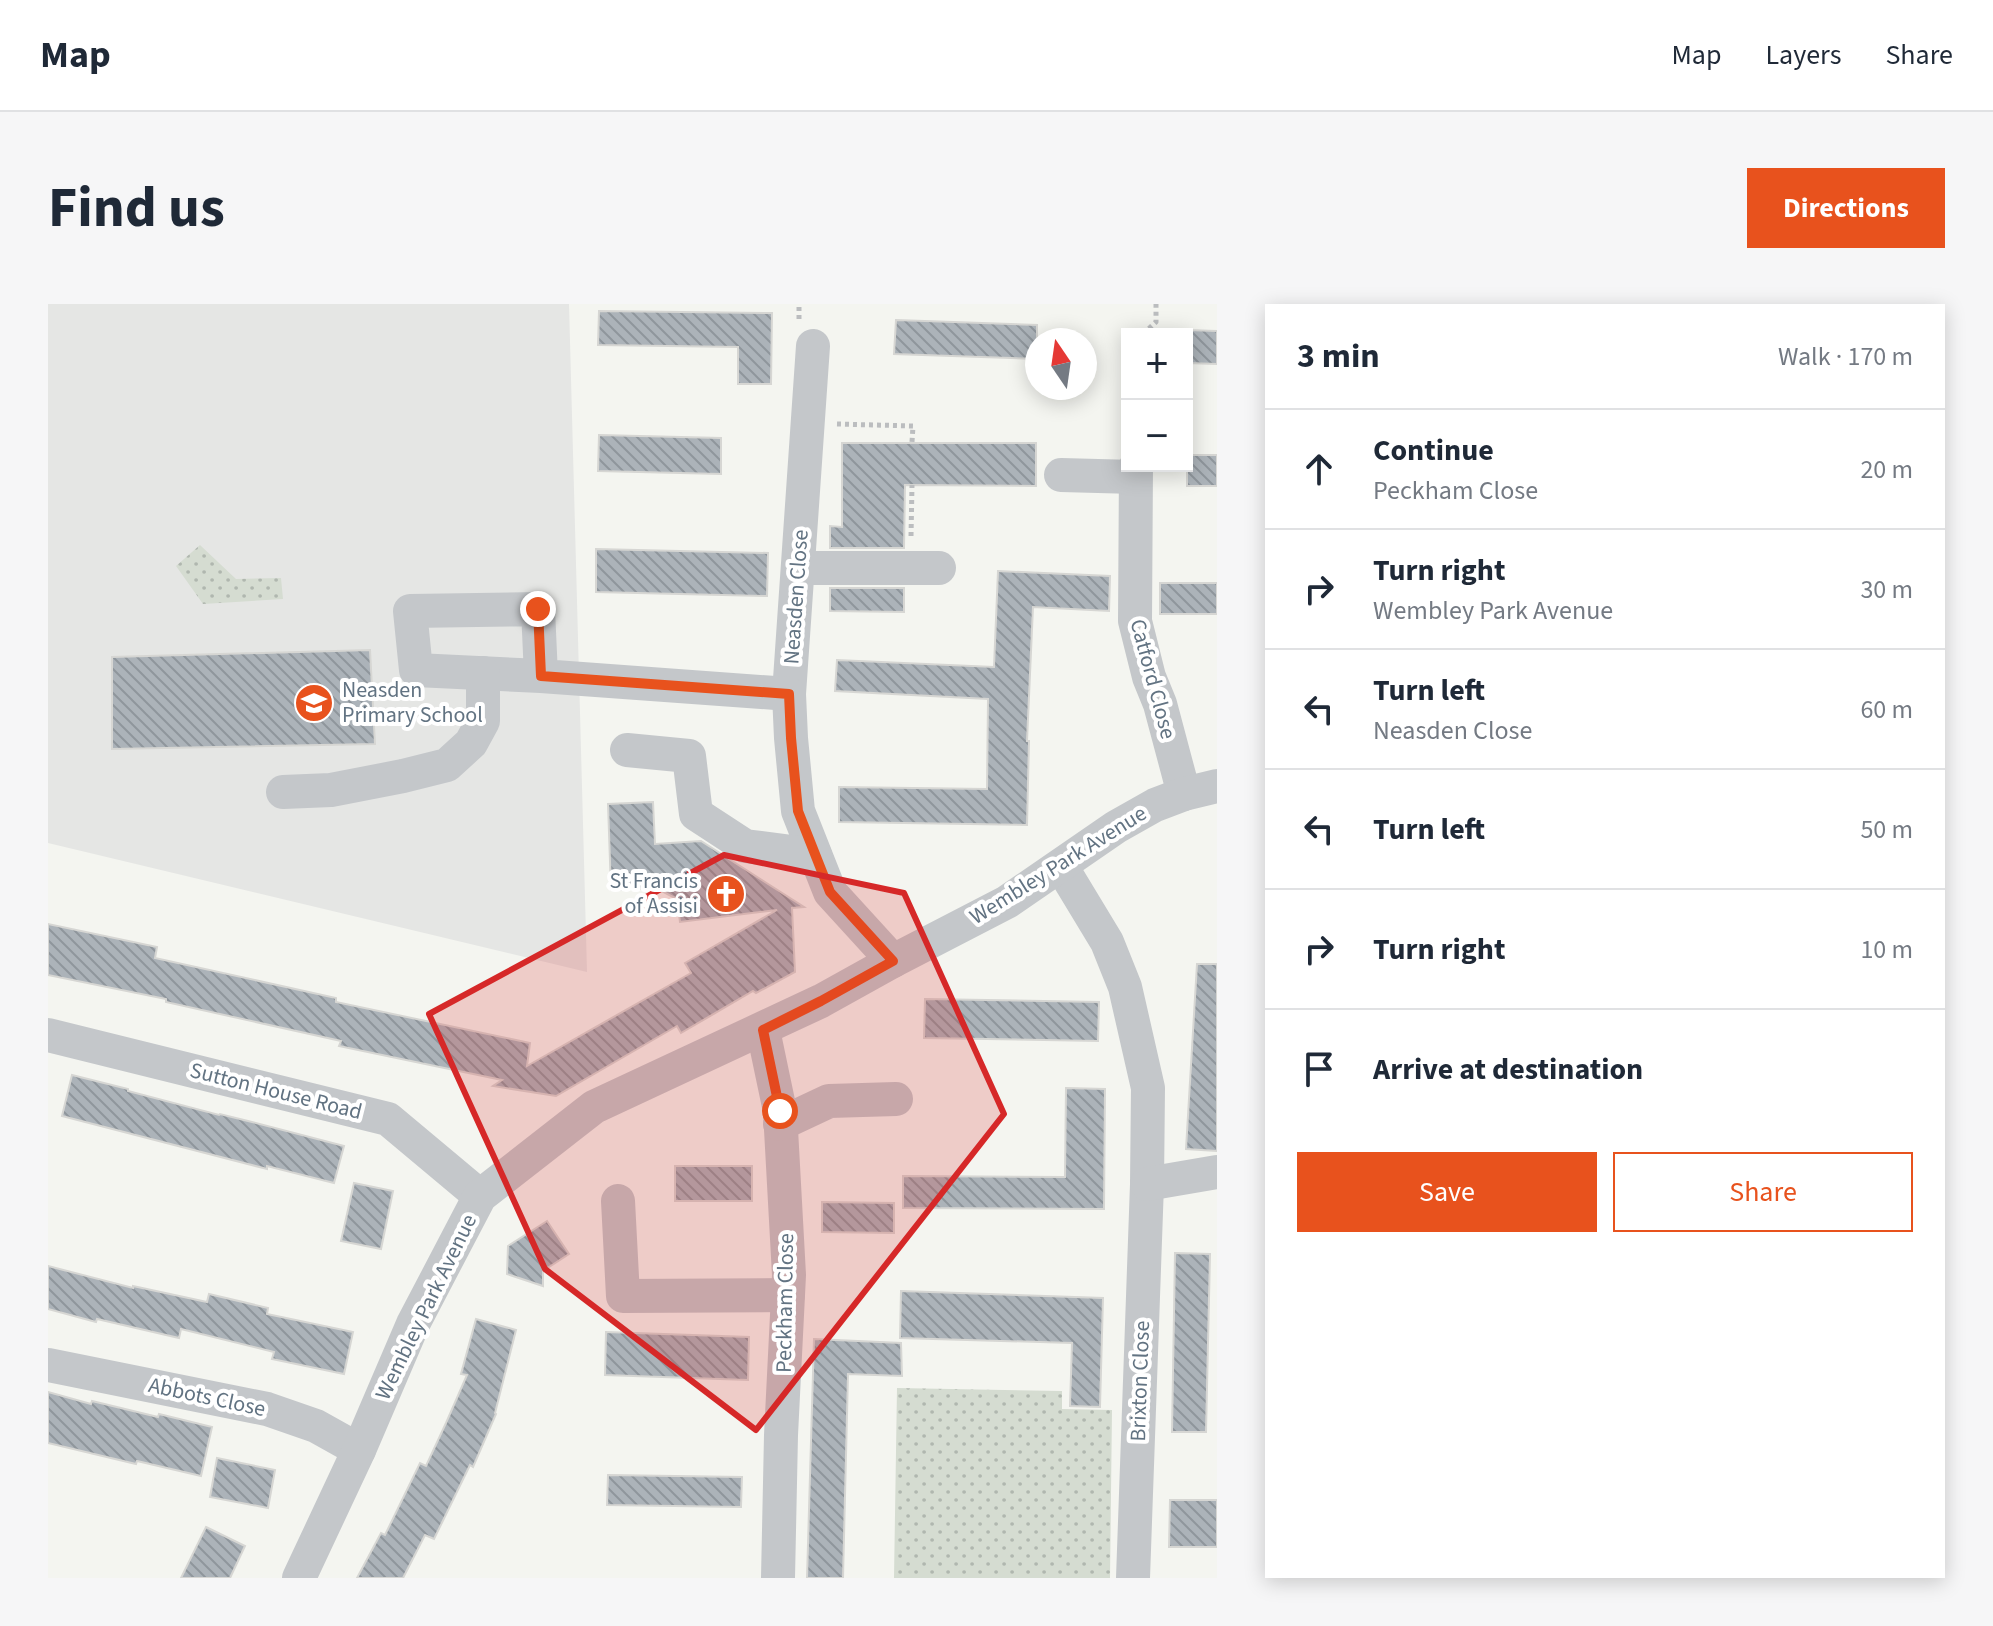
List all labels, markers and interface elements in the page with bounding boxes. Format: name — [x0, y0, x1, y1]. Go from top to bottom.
text: Map — [40, 28, 111, 82]
text: Map — [1671, 35, 1721, 75]
text: Layers — [1765, 35, 1841, 75]
text: Share — [1885, 35, 1953, 75]
button: Directions — [1747, 168, 1945, 248]
text: Find us — [48, 169, 225, 248]
north arrow — [1025, 328, 1097, 400]
map controls — [1121, 328, 1193, 472]
button: + — [1121, 328, 1193, 400]
text: 3 min — [1297, 332, 1380, 381]
text: Walk · 170 m — [1778, 338, 1913, 375]
button: − — [1121, 400, 1193, 472]
text: Continue — [1373, 429, 1494, 472]
icon: ahead — [1297, 447, 1341, 491]
text: 20 m — [1860, 451, 1913, 488]
text: Peckham Close — [1373, 472, 1538, 509]
street label: Neasden Close — [775, 529, 817, 665]
text: Turn right — [1373, 549, 1505, 592]
icon: right — [1297, 567, 1341, 611]
text: 30 m — [1860, 571, 1913, 608]
route end — [520, 591, 556, 627]
text: Wembley Park Avenue — [1373, 592, 1613, 629]
street label: Catford Close — [1122, 615, 1184, 743]
text: Turn left — [1373, 669, 1485, 712]
place label: Neasden Primary School — [342, 674, 483, 731]
school or university icon: Neasden Primary School — [293, 682, 335, 724]
icon: left — [1297, 687, 1341, 731]
text: 60 m — [1860, 691, 1913, 728]
text: Neasden Close — [1373, 712, 1532, 749]
street label: Wembley Park Avenue — [963, 798, 1153, 932]
icon: left — [1297, 807, 1341, 851]
text: Turn left — [1373, 808, 1485, 851]
text: 50 m — [1860, 811, 1913, 848]
place label: St Francis of Assisi — [610, 865, 698, 922]
church icon: St Francis of Assisi — [705, 873, 747, 915]
icon: right — [1297, 927, 1341, 971]
text: Turn right — [1373, 928, 1505, 971]
text: 10 m — [1860, 931, 1913, 968]
icon: arrive — [1297, 1047, 1341, 1091]
text: Arrive at destination — [1373, 1048, 1643, 1091]
street label: Sutton House Road — [187, 1054, 365, 1128]
route start — [762, 1093, 798, 1129]
button: Save — [1297, 1152, 1597, 1232]
button: Share — [1613, 1152, 1913, 1232]
street label: Wembley Park Avenue — [367, 1209, 485, 1405]
street label: Peckham Close — [768, 1233, 802, 1373]
street label: Brixton Close — [1122, 1320, 1158, 1442]
street label: Abbots Close — [146, 1369, 269, 1425]

